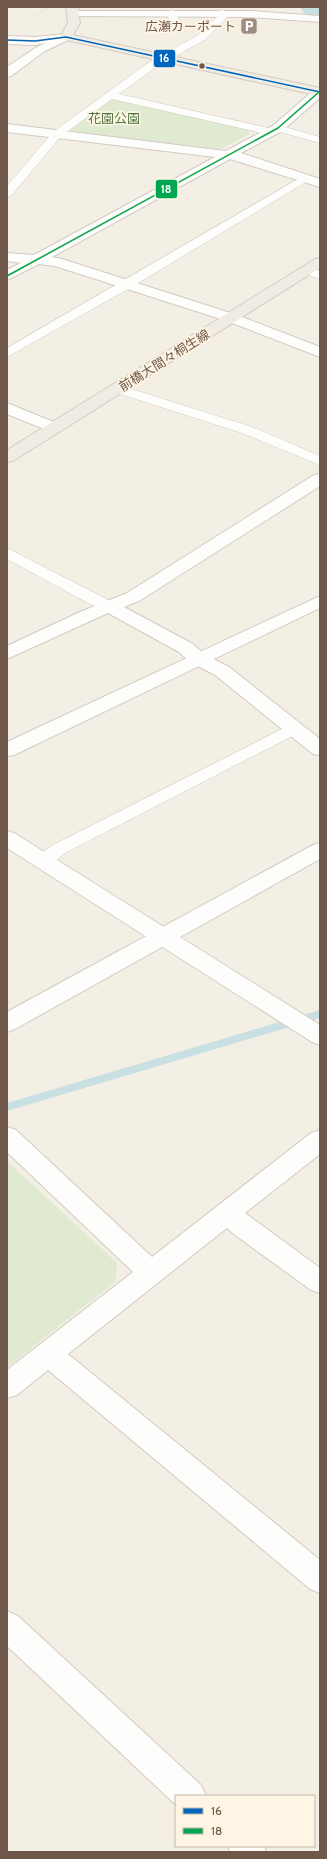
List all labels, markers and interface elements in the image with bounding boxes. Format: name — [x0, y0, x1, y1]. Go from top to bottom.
parking icon: 広瀬カーポート — [239, 16, 259, 36]
place label: 広瀬カーポート — [145, 18, 236, 34]
line badge: 16 — [153, 49, 176, 68]
text: 16 — [159, 51, 169, 65]
unlabelled marker — [197, 61, 207, 71]
park label: 花園公園 — [88, 110, 140, 126]
line badge: 18 — [155, 179, 178, 199]
text: 18 — [161, 182, 172, 196]
street label: 前橋大間々桐生線 — [116, 326, 212, 394]
legend — [175, 1795, 315, 1847]
text: 16 — [211, 1803, 222, 1818]
text: 18 — [211, 1823, 222, 1838]

